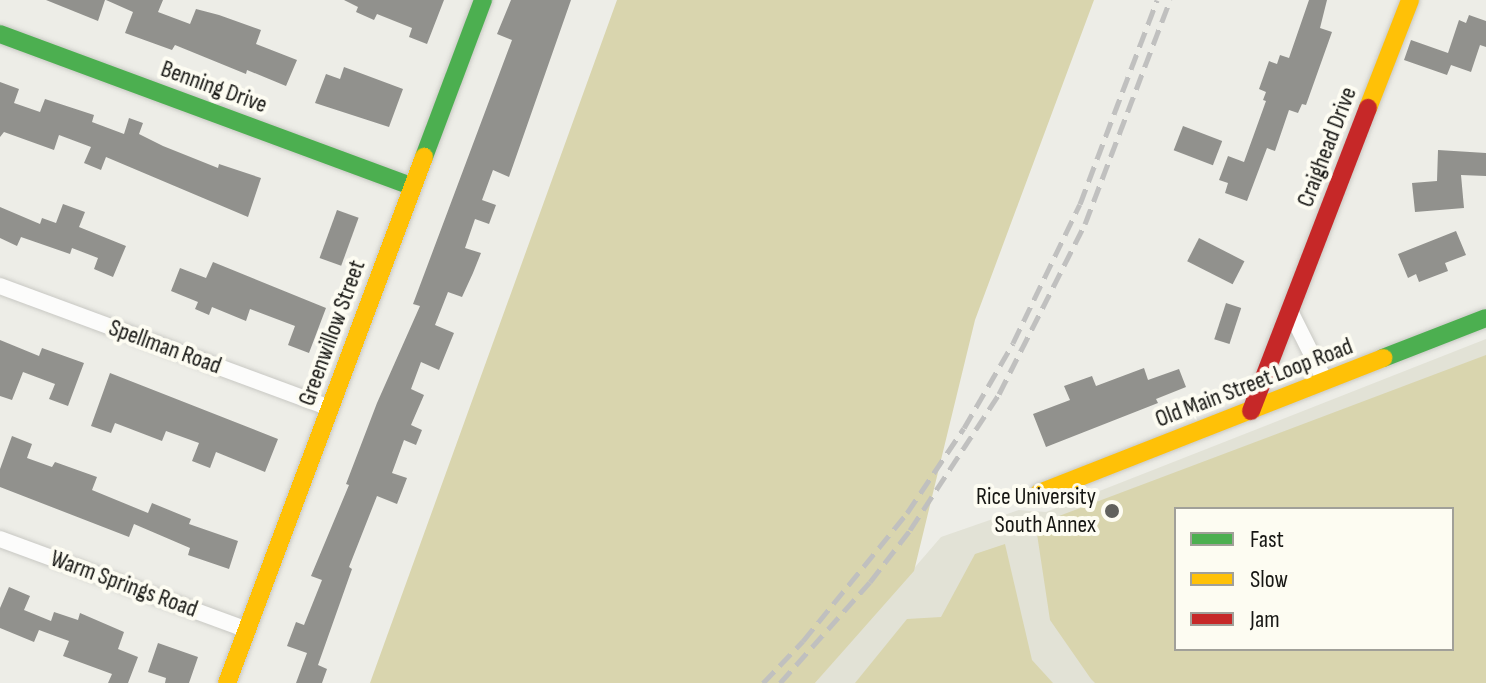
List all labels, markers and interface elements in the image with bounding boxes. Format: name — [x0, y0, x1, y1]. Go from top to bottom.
street label: Benning Drive — [157, 55, 271, 119]
street label: Craighead Drive — [1291, 83, 1363, 211]
street label: Greenwillow Street — [292, 256, 372, 410]
street label: Spellman Road — [105, 313, 225, 381]
street label: Old Main Street Loop Road — [1151, 332, 1357, 434]
place label: Rice University South Annex — [976, 483, 1096, 539]
marker: Rice University South Annex — [1103, 502, 1121, 520]
legend — [1174, 507, 1454, 651]
text: Fast — [1250, 525, 1284, 554]
street label: Warm Springs Road — [47, 544, 201, 624]
text: Slow — [1250, 565, 1288, 594]
text: Jam — [1250, 605, 1280, 634]

